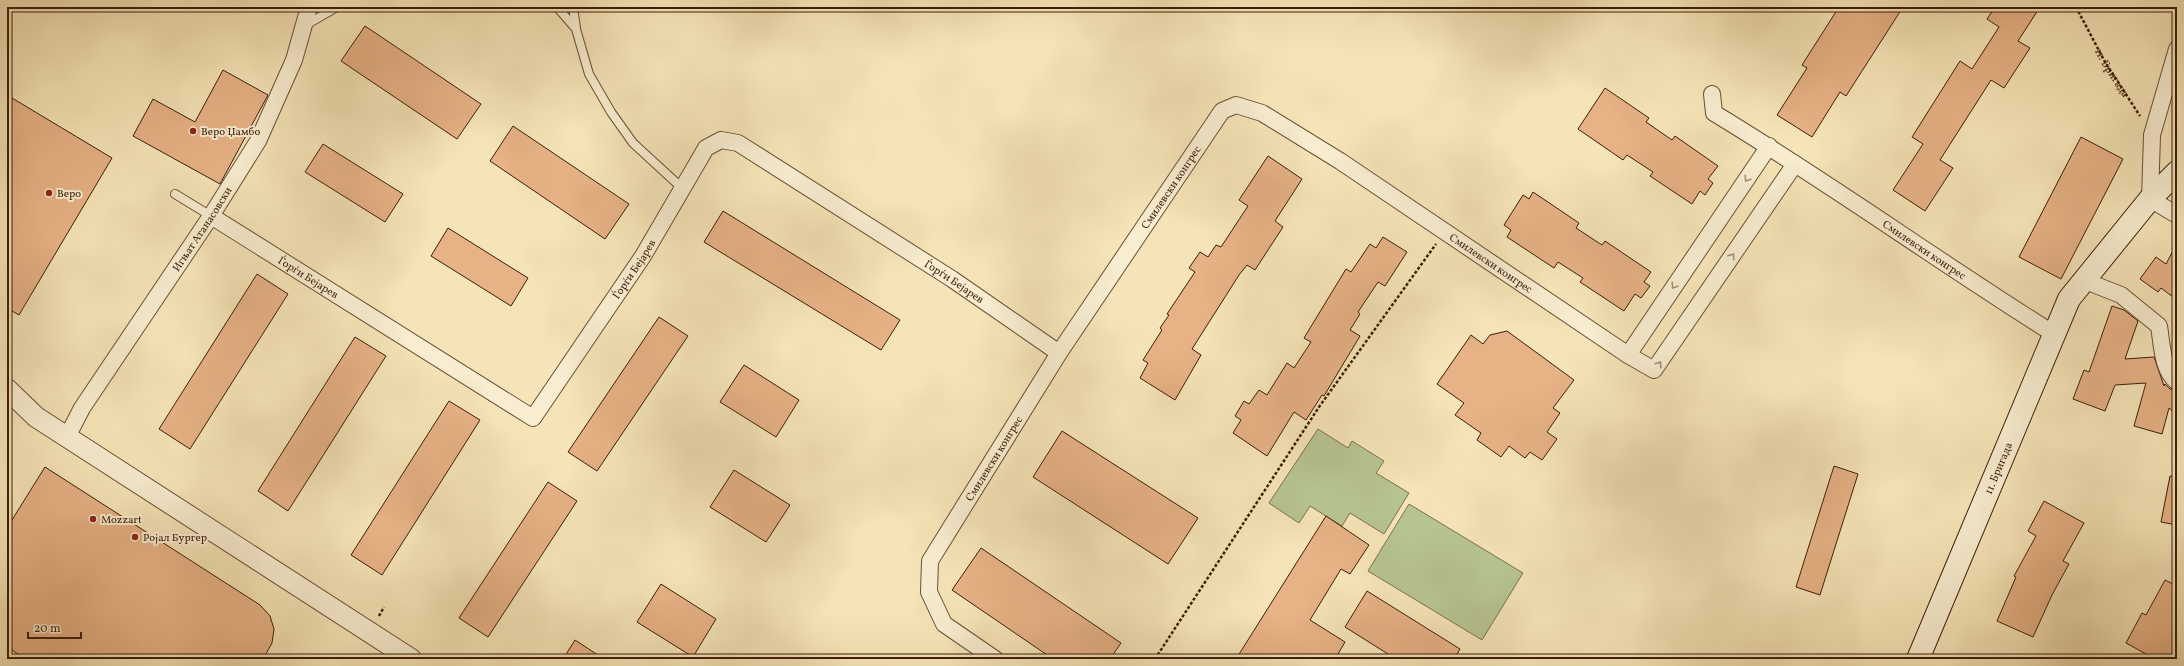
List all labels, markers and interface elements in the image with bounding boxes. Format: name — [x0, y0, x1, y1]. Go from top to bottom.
street label: 11. Бригада — [2090, 46, 2132, 101]
place label: Веро Џамбо — [201, 125, 260, 140]
marker: Веро Џамбо — [188, 126, 198, 136]
street label: Смилевски конгрес — [1139, 143, 1205, 233]
one-way arrow — [1745, 174, 1752, 181]
street label: Игњат Атанасовски — [170, 184, 236, 275]
place label: Веро — [57, 187, 81, 202]
marker: Веро — [44, 188, 54, 198]
street label: Смилевски конгрес — [1879, 217, 1968, 284]
street label: Смилевски конгрес — [1446, 231, 1535, 298]
street label: Ѓорѓи Бејарев — [610, 237, 660, 303]
one-way arrow — [1727, 253, 1735, 260]
street label: Ѓорѓи Бејарев — [275, 254, 341, 303]
street label: Ѓорѓи Бејарев — [921, 257, 987, 308]
one-way arrow — [1672, 282, 1679, 289]
one-way arrow — [1654, 361, 1661, 368]
street label: Смилевски конгрес — [963, 414, 1027, 505]
street label: 11. Бригада — [1982, 440, 2017, 497]
place label: Mozzart — [101, 513, 142, 528]
marker: Mozzart — [88, 514, 98, 524]
place label: Ројал Бургер — [143, 531, 207, 546]
marker: Ројал Бургер — [130, 532, 140, 542]
scale bar — [28, 614, 81, 640]
text: 20 m — [34, 621, 61, 637]

